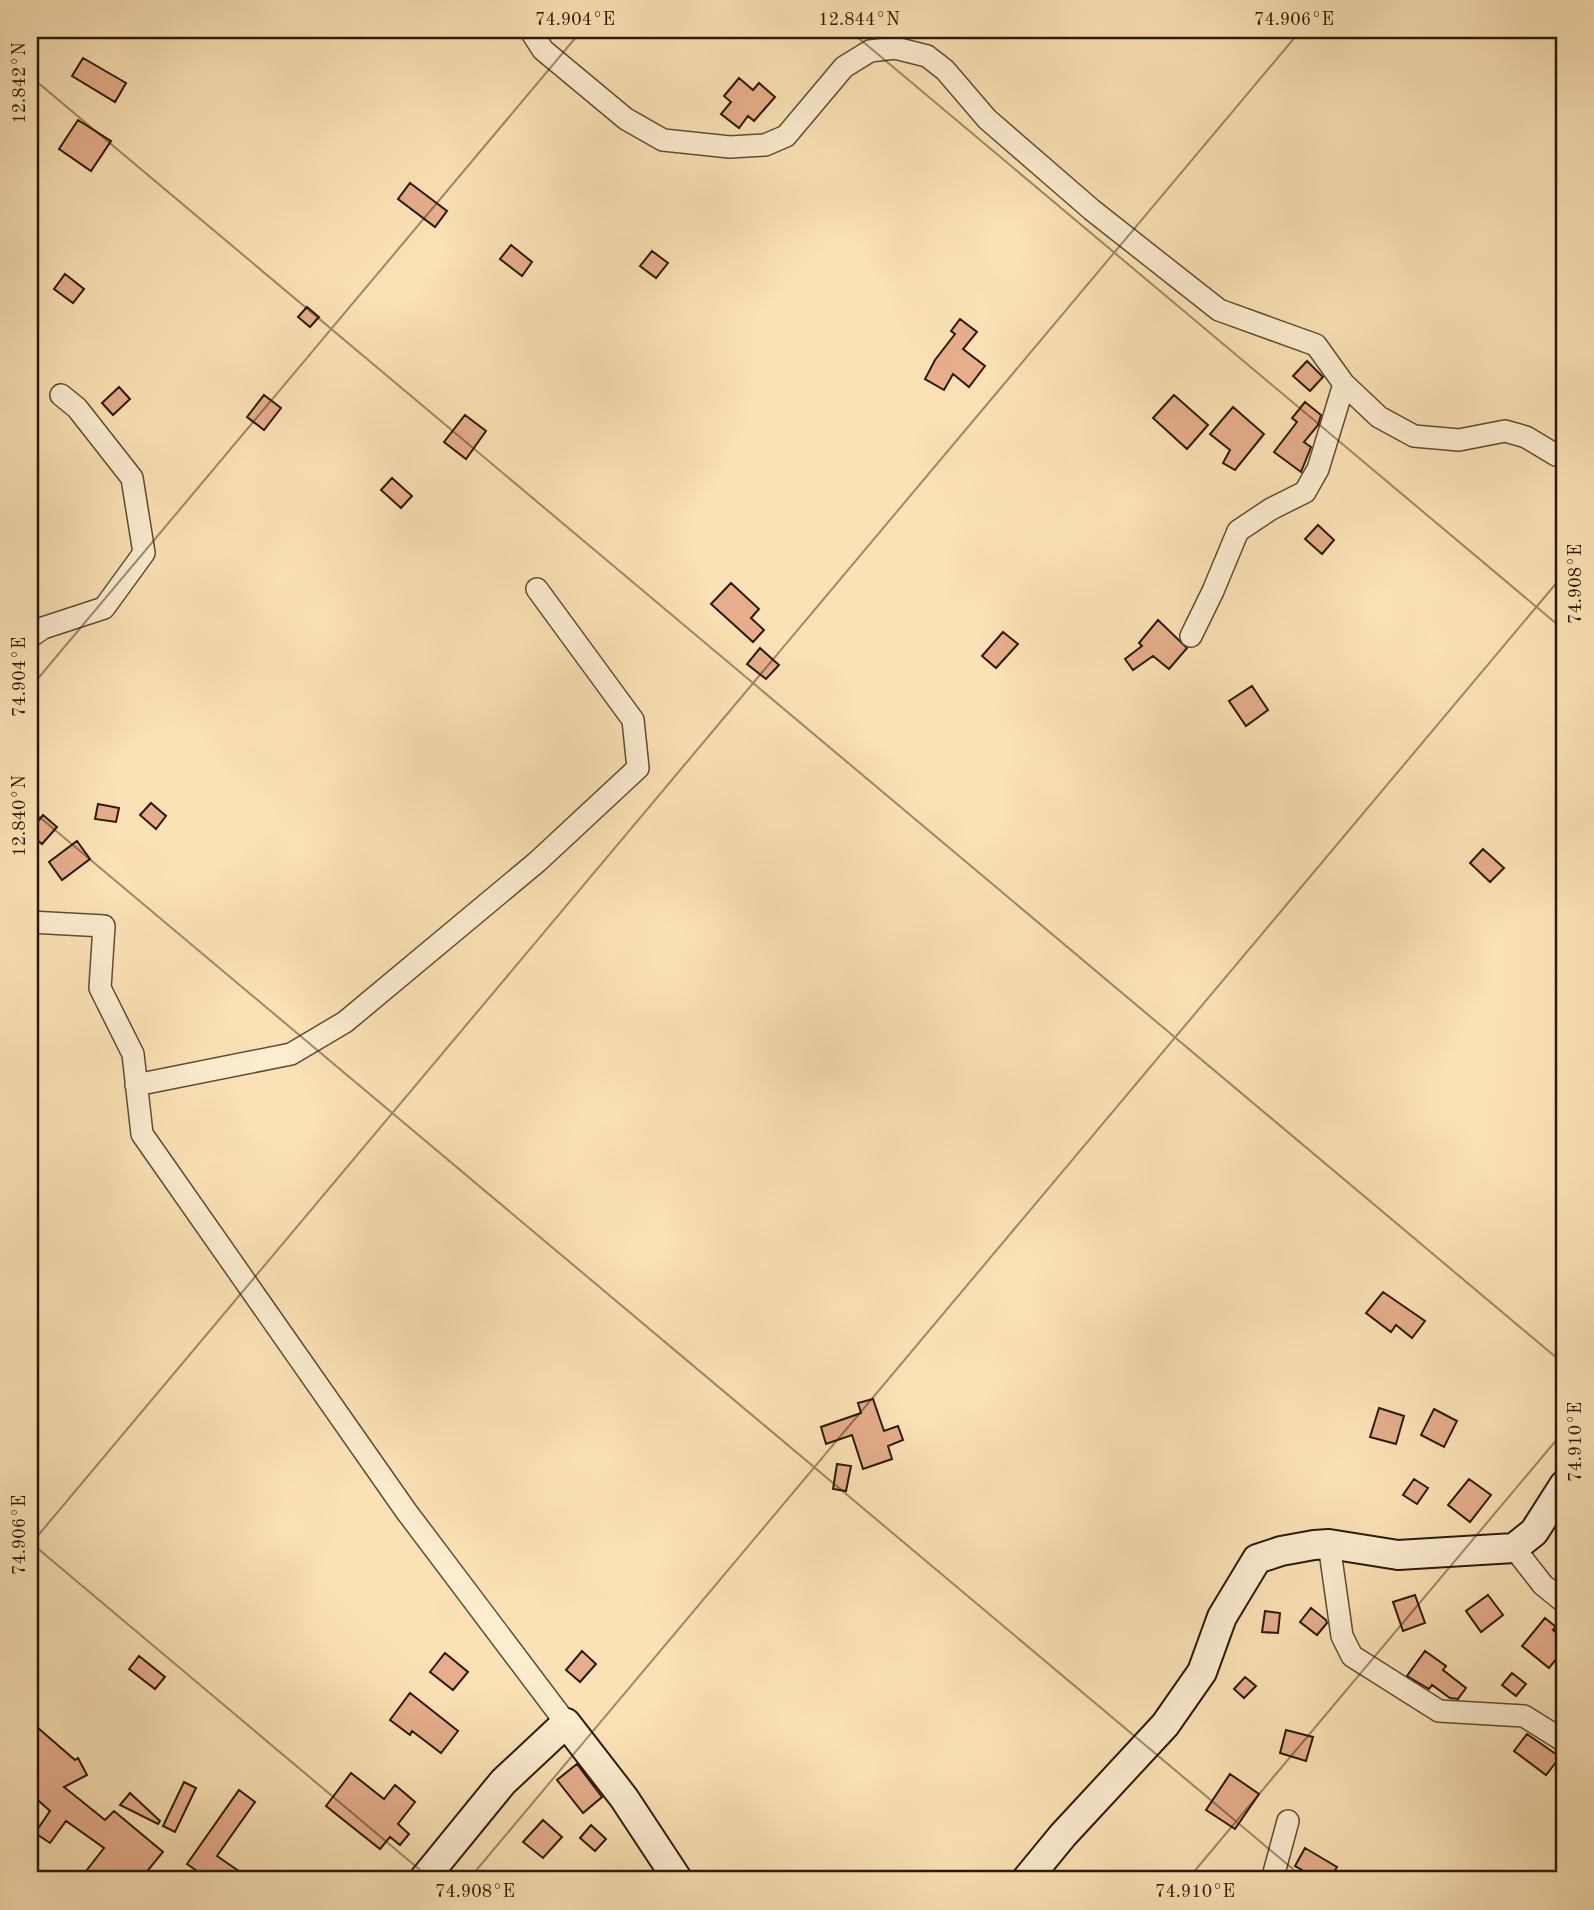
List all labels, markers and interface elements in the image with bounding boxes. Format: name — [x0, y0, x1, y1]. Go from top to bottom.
text: 74.904°E — [535, 11, 615, 29]
text: 12.844°N — [818, 11, 900, 29]
text: 74.906°E — [1254, 11, 1334, 29]
text: 12.842°N — [11, 42, 29, 124]
text: 74.908°E — [1567, 544, 1585, 624]
text: 74.904°E — [11, 637, 29, 717]
text: 12.840°N — [11, 775, 29, 857]
text: 74.910°E — [1567, 1402, 1585, 1482]
text: 74.906°E — [11, 1495, 29, 1575]
text: 74.908°E — [435, 1883, 515, 1901]
text: 74.910°E — [1155, 1883, 1235, 1901]

